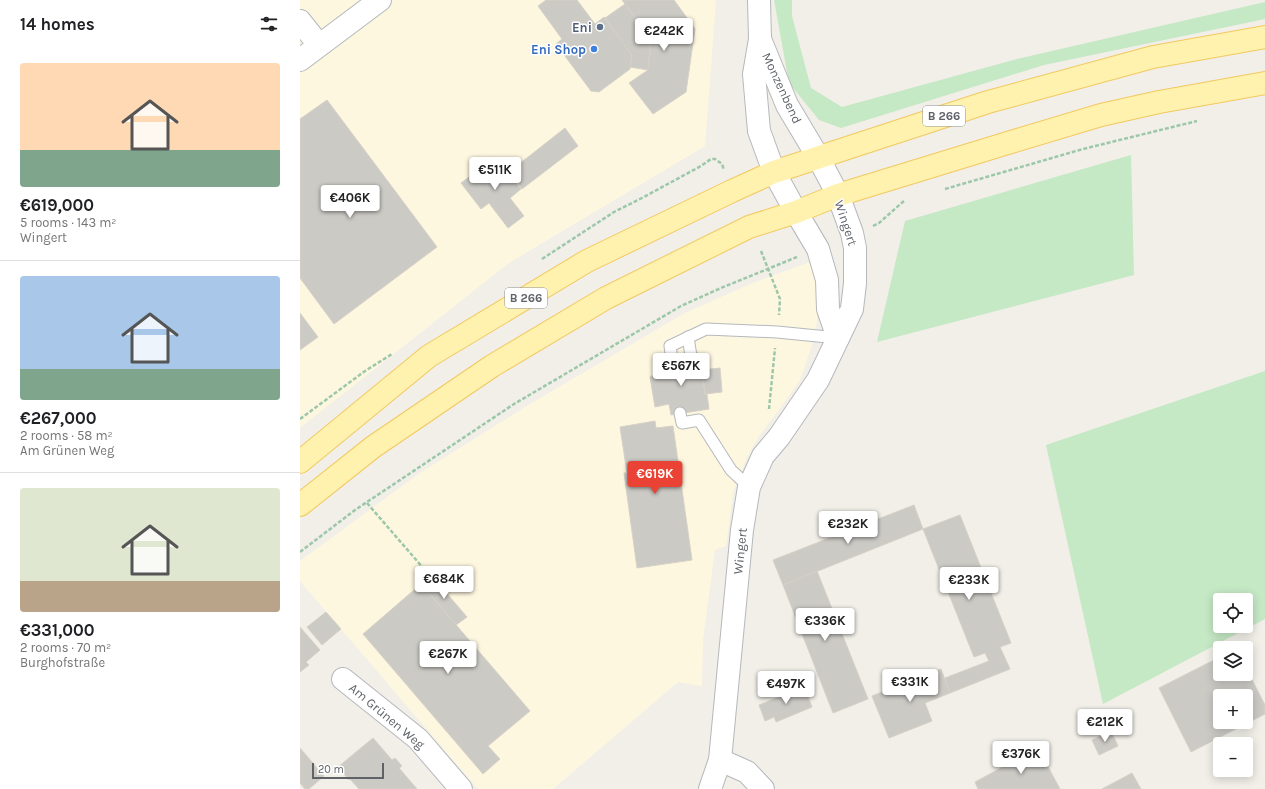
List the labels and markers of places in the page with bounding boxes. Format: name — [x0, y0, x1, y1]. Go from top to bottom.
pin: €242K — [636, 18, 692, 52]
place label: Eni — [572, 20, 592, 35]
marker: Eni — [595, 22, 605, 32]
place label: Eni Shop — [531, 42, 586, 57]
marker: Eni Shop — [589, 44, 599, 54]
pin: €511K — [467, 157, 523, 191]
pin: €406K — [322, 185, 378, 219]
pin: €567K — [653, 353, 709, 387]
pin: €619K — [627, 461, 683, 495]
pin: €232K — [820, 511, 876, 545]
pin: €684K — [416, 566, 472, 600]
pin: €233K — [941, 567, 997, 601]
pin: €336K — [797, 608, 853, 642]
pin: €267K — [420, 641, 476, 675]
pin: €331K — [882, 669, 938, 703]
pin: €497K — [758, 671, 814, 705]
pin: €212K — [1077, 709, 1133, 743]
pin: €376K — [993, 741, 1049, 775]

